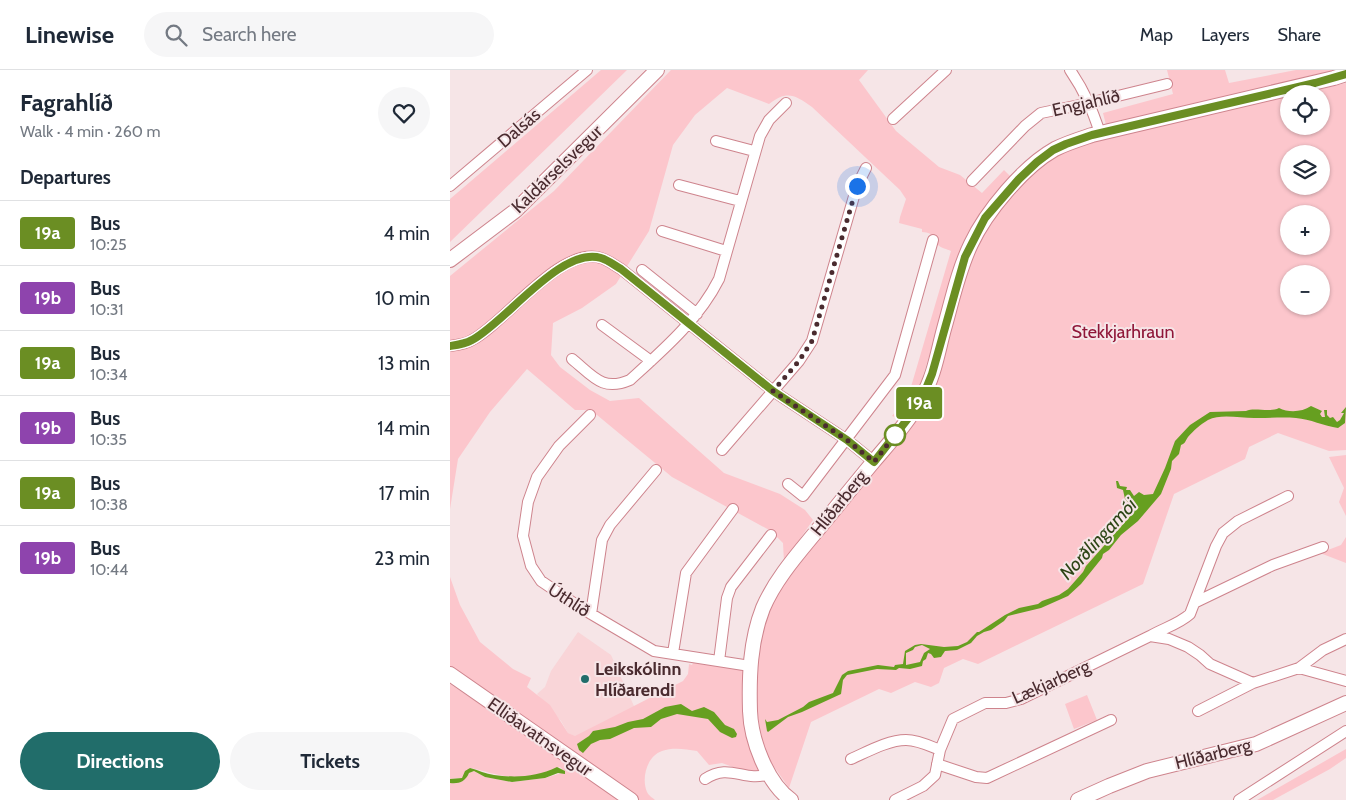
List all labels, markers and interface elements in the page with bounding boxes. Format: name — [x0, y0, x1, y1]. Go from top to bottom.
search box — [144, 12, 494, 57]
text: Linewise — [25, 20, 114, 49]
icon: search — [162, 21, 190, 49]
text: Search here — [202, 23, 297, 46]
text: Map — [1140, 24, 1173, 46]
text: Layers — [1201, 24, 1250, 46]
text: Share — [1278, 24, 1321, 46]
street label: Engjahlíð — [1050, 85, 1122, 121]
map controls — [1280, 85, 1330, 315]
button: locate — [1280, 85, 1330, 135]
button: heart — [378, 87, 430, 139]
text: Fagrahlíð — [20, 88, 113, 117]
street label: Dalsás — [493, 104, 545, 152]
street label: Kaldárselsvegur — [507, 120, 607, 218]
text: Walk · 4 min · 260 m — [20, 122, 161, 141]
button: layers — [1280, 145, 1330, 195]
text: Departures — [20, 166, 111, 189]
your location — [845, 174, 870, 199]
button: + — [1280, 205, 1330, 255]
text: Bus — [90, 212, 120, 235]
text: 19a — [35, 222, 60, 244]
text: 4 min — [383, 222, 430, 245]
text: 10:25 — [90, 235, 127, 254]
button: − — [1280, 265, 1330, 315]
text: Bus — [90, 277, 120, 300]
text: 19b — [34, 287, 61, 309]
text: 10 min — [375, 287, 430, 310]
text: 10:31 — [90, 300, 124, 319]
park label: Stekkjarhraun — [1071, 321, 1175, 343]
text: Bus — [90, 342, 120, 365]
text: 19a — [35, 352, 60, 374]
text: 13 min — [378, 352, 430, 375]
text: 10:34 — [90, 365, 128, 384]
line badge: 19a — [890, 387, 948, 419]
text: 19a — [906, 392, 932, 414]
text: Bus — [90, 407, 120, 430]
text: 19b — [34, 417, 61, 439]
text: 14 min — [377, 417, 430, 440]
unlabelled marker — [884, 424, 906, 446]
text: 10:35 — [90, 430, 127, 449]
street label: Hlíðarberg — [806, 465, 873, 540]
text: Bus — [90, 472, 120, 495]
text: 19a — [35, 482, 60, 504]
text: 17 min — [379, 482, 430, 505]
water label: Norðlingamói — [1055, 493, 1142, 584]
text: 10:38 — [90, 495, 128, 514]
text: Bus — [90, 537, 120, 560]
text: 19b — [34, 547, 61, 569]
text: 23 min — [374, 547, 430, 570]
text: 10:44 — [90, 560, 128, 579]
street label: Úthlíð — [544, 578, 594, 622]
street label: Lækjarberg — [1009, 655, 1094, 709]
place label: Leikskólinn Hlíðarendi — [595, 658, 681, 701]
marker: Leikskólinn Hlíðarendi — [579, 673, 591, 685]
street label: Elliðavatnsvegur — [483, 693, 597, 781]
button: Directions — [20, 732, 220, 790]
button: Tickets — [230, 732, 430, 790]
street label: Hlíðarberg — [1173, 734, 1254, 774]

